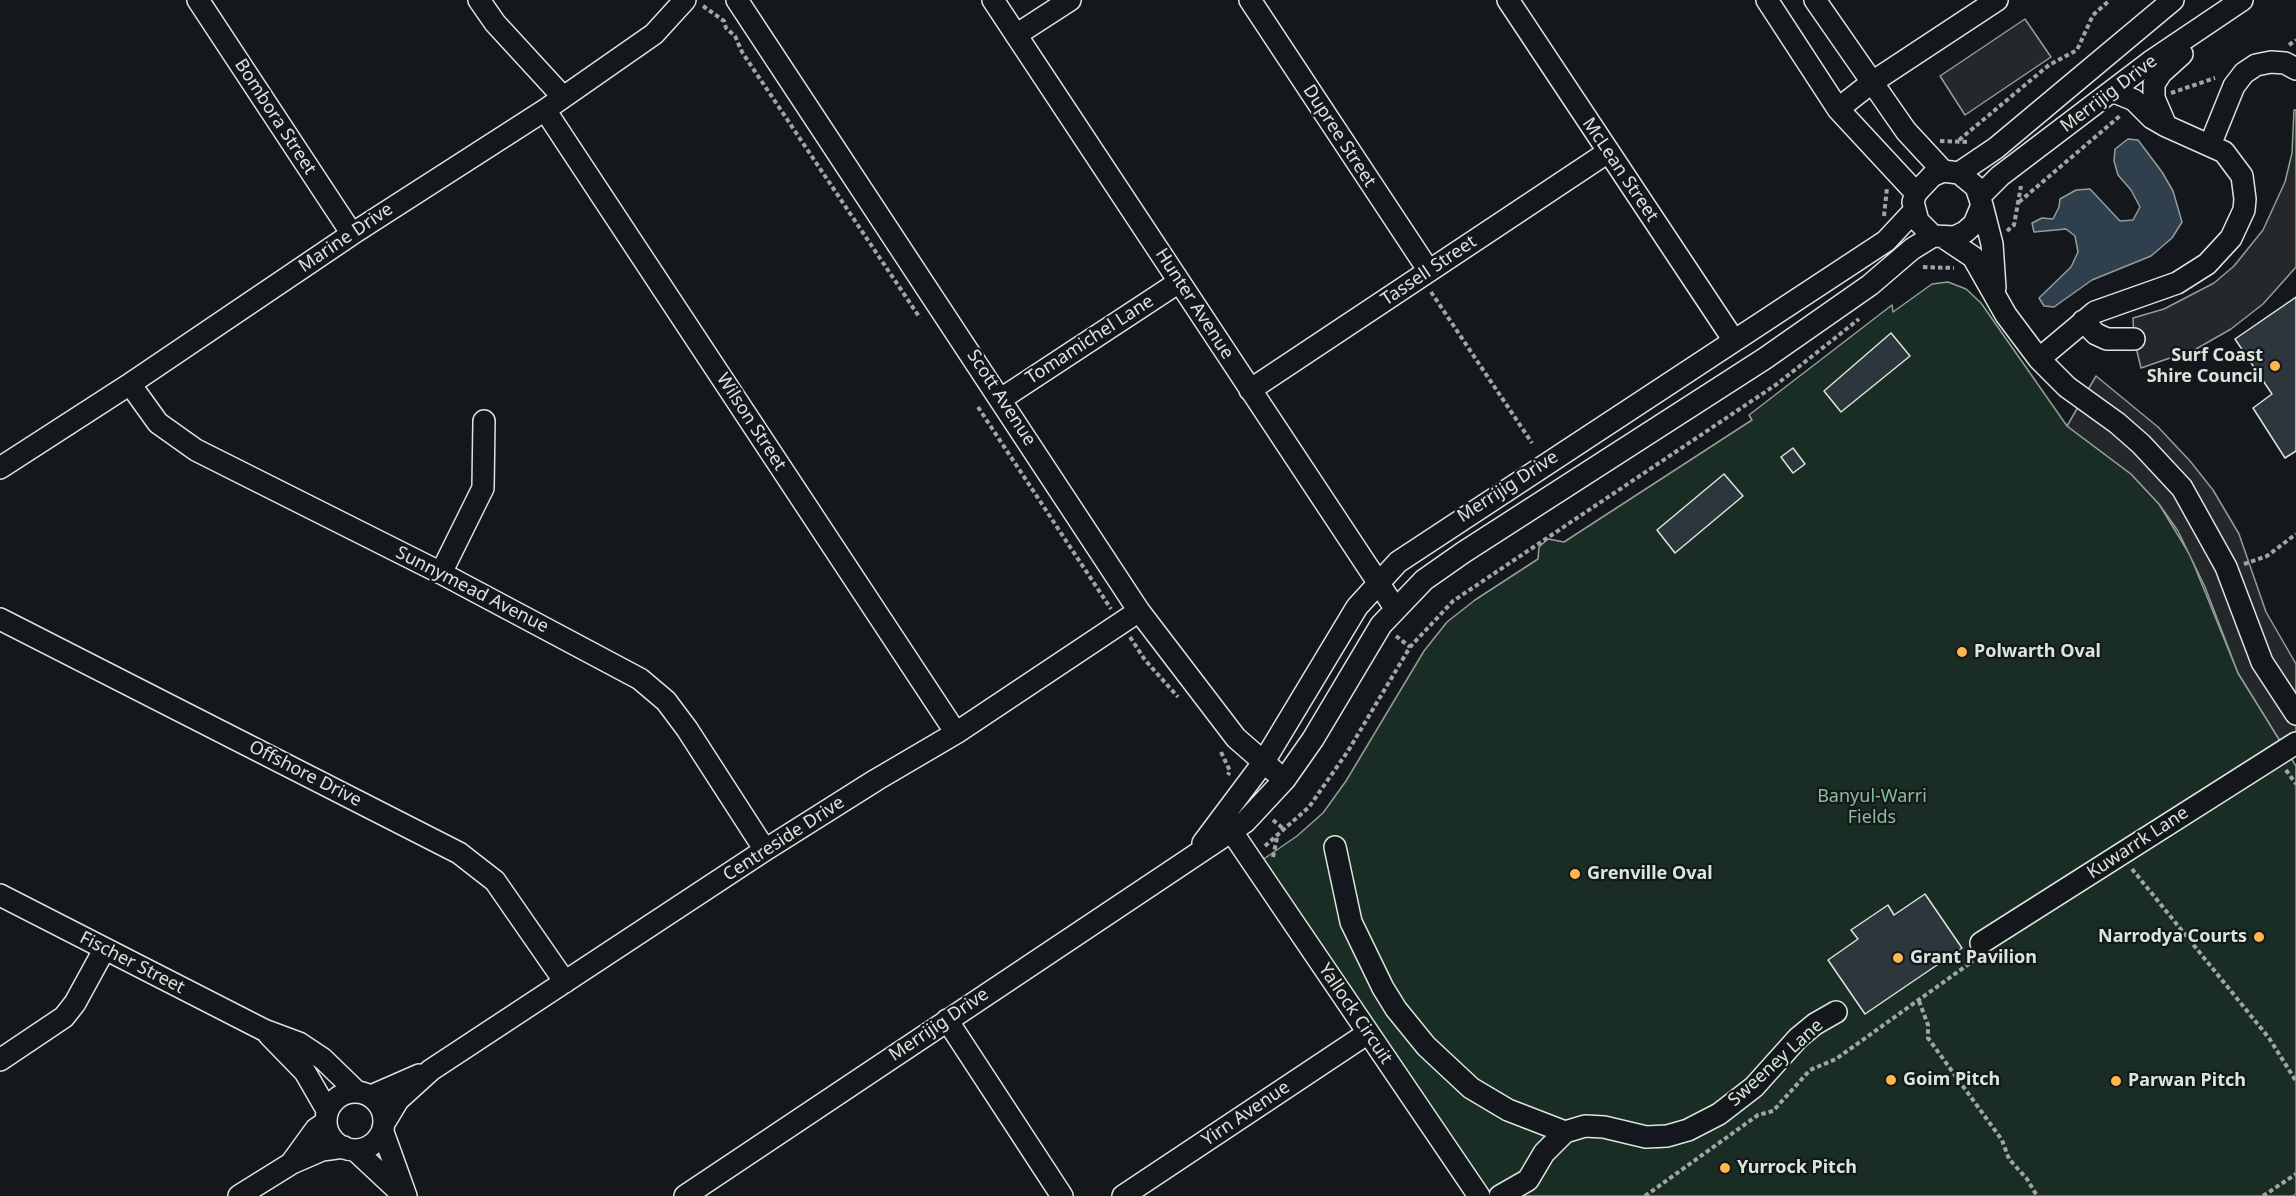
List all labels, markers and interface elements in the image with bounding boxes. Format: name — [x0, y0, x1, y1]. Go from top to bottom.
street label: Merrijig Drive — [2056, 51, 2162, 137]
street label: Bombora Street — [230, 55, 320, 179]
street label: Dupree Street — [1298, 81, 1380, 191]
street label: McLean Street — [1577, 114, 1663, 226]
street label: Marine Drive — [295, 199, 397, 277]
street label: Tassell Street — [1377, 231, 1481, 311]
street label: Hunter Avenue — [1150, 245, 1238, 363]
street label: Tomamichel Lane — [1022, 291, 1158, 389]
place label: Surf Coast Shire Council — [2147, 345, 2263, 388]
street label: Scott Avenue — [962, 346, 1040, 450]
marker: Surf Coast Shire Council — [2268, 359, 2282, 373]
street label: Wilson Street — [712, 369, 790, 475]
street label: Merrijig Drive — [1454, 446, 1562, 528]
street label: Sunnymead Avenue — [392, 542, 552, 638]
place label: Polwarth Oval — [1974, 641, 2101, 663]
marker: Polwarth Oval — [1955, 645, 1969, 659]
street label: Offshore Drive — [245, 736, 365, 812]
park label: Banyul-Warri Fields — [1817, 786, 1927, 828]
street label: Centreside Drive — [719, 792, 849, 886]
street label: Kuwarrk Lane — [2083, 802, 2193, 884]
place label: Grenville Oval — [1587, 863, 1713, 885]
marker: Grenville Oval — [1568, 867, 1582, 881]
place label: Narrodya Courts — [2098, 926, 2247, 948]
street label: Fischer Street — [76, 927, 188, 999]
marker: Narrodya Courts — [2252, 930, 2266, 944]
place label: Grant Pavilion — [1910, 947, 2037, 969]
marker: Grant Pavilion — [1891, 951, 1905, 965]
street label: Yallock Circuit — [1313, 960, 1397, 1068]
street label: Merrijig Drive — [885, 984, 993, 1066]
street label: Sweeney Lane — [1724, 1015, 1828, 1111]
place label: Goim Pitch — [1903, 1069, 2000, 1091]
place label: Parwan Pitch — [2128, 1070, 2246, 1092]
marker: Goim Pitch — [1884, 1073, 1898, 1087]
marker: Parwan Pitch — [2109, 1074, 2123, 1088]
street label: Yirn Avenue — [1198, 1077, 1294, 1151]
place label: Yurrock Pitch — [1737, 1157, 1857, 1179]
marker: Yurrock Pitch — [1718, 1161, 1732, 1175]

